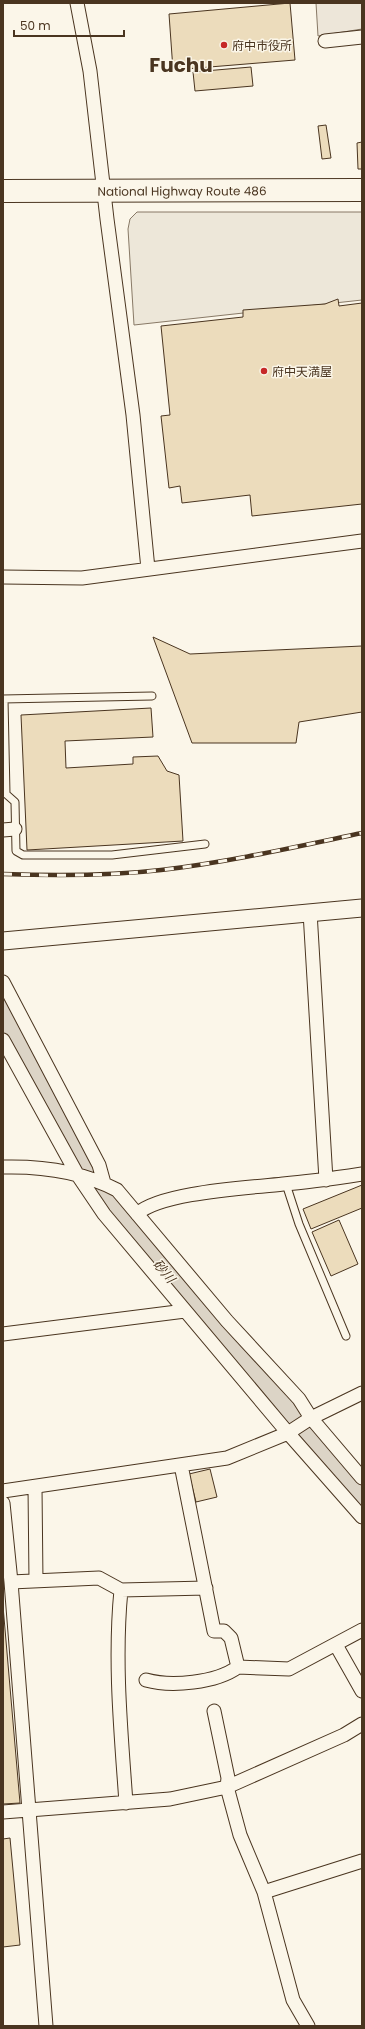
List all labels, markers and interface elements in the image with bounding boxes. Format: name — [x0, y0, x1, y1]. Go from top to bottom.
scale bar — [14, 12, 124, 38]
text: 50 m — [20, 17, 51, 34]
place label: 府中市役所 — [232, 37, 292, 54]
marker: 府中市役所 — [219, 40, 229, 50]
district label: Fuchu — [149, 51, 213, 79]
street label: National Highway Route 486 — [97, 182, 267, 199]
place label: 府中天満屋 — [272, 363, 332, 380]
marker: 府中天満屋 — [259, 366, 269, 376]
water label: 砂川 — [148, 1255, 181, 1289]

